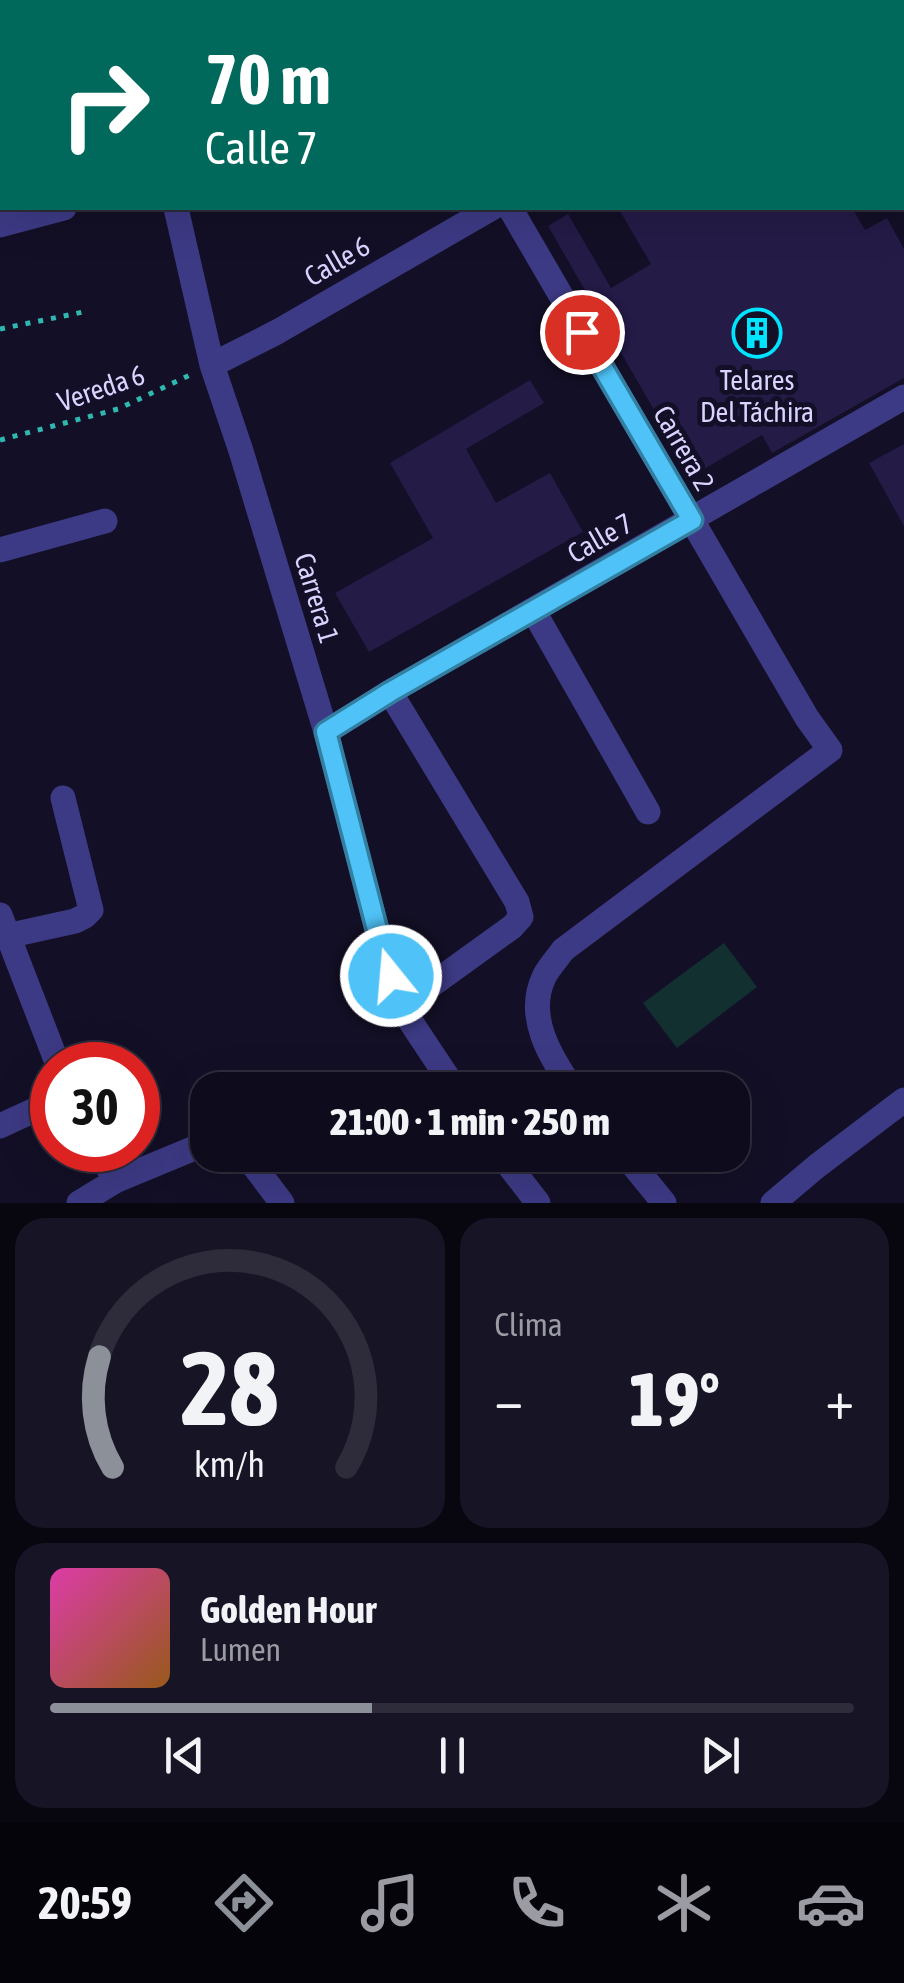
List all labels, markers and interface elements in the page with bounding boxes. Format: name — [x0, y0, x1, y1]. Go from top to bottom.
text: 70 m — [205, 39, 331, 119]
icon: right — [40, 40, 170, 170]
text: Calle 7 — [205, 122, 317, 174]
street label: Calle 6 — [299, 230, 375, 292]
pin — [540, 290, 625, 375]
icon: arrive — [555, 305, 610, 360]
building icon: Telares Del Táchira — [731, 307, 783, 359]
street label: Vereda 6 — [53, 358, 149, 418]
place label: Telares Del Táchira — [700, 364, 814, 428]
street label: Carrera 2 — [647, 400, 721, 496]
street label: Calle 7 — [562, 507, 638, 569]
street label: Carrera 1 — [288, 549, 346, 647]
position arrow — [339, 924, 443, 1028]
speed limit sign: 30 — [30, 1042, 160, 1172]
text: 21:00 · 1 min · 250 m — [330, 1100, 610, 1143]
text: Clima — [495, 1306, 563, 1343]
text: 28 — [181, 1328, 279, 1447]
text: 19° — [629, 1356, 720, 1442]
text: − — [495, 1368, 523, 1431]
text: + — [825, 1368, 854, 1431]
text: km/h — [194, 1444, 265, 1485]
text: Golden Hour — [200, 1588, 376, 1631]
text: Lumen — [200, 1631, 281, 1668]
icon: previous — [157, 1728, 212, 1783]
icon: pause — [425, 1728, 480, 1783]
icon: next — [693, 1728, 748, 1783]
icon: directions — [209, 1868, 279, 1938]
icon: music — [355, 1868, 425, 1938]
icon: phone — [502, 1868, 572, 1938]
icon: climate — [649, 1868, 719, 1938]
icon: car — [796, 1868, 866, 1938]
text: 20:59 — [38, 1877, 132, 1929]

